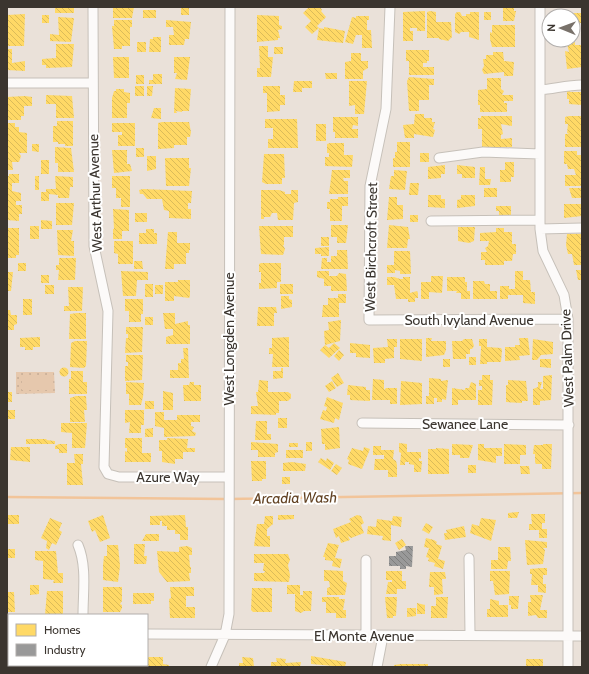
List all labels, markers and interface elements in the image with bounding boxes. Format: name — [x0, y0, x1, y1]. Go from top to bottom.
north arrow — [541, 8, 581, 48]
text: N — [544, 24, 558, 32]
street label: West Arthur Avenue — [84, 134, 106, 252]
street label: West Birchcroft Street — [361, 182, 381, 312]
street label: West Longden Avenue — [220, 272, 238, 406]
street label: West Palm Drive — [556, 309, 578, 407]
street label: South Ivyland Avenue — [404, 311, 534, 329]
street label: Sewanee Lane — [422, 415, 508, 433]
street label: Azure Way — [136, 468, 200, 486]
water label: Arcadia Wash — [252, 488, 337, 508]
legend — [8, 614, 148, 666]
text: Homes — [44, 622, 81, 637]
street label: El Monte Avenue — [314, 627, 414, 645]
text: Industry — [44, 642, 85, 657]

